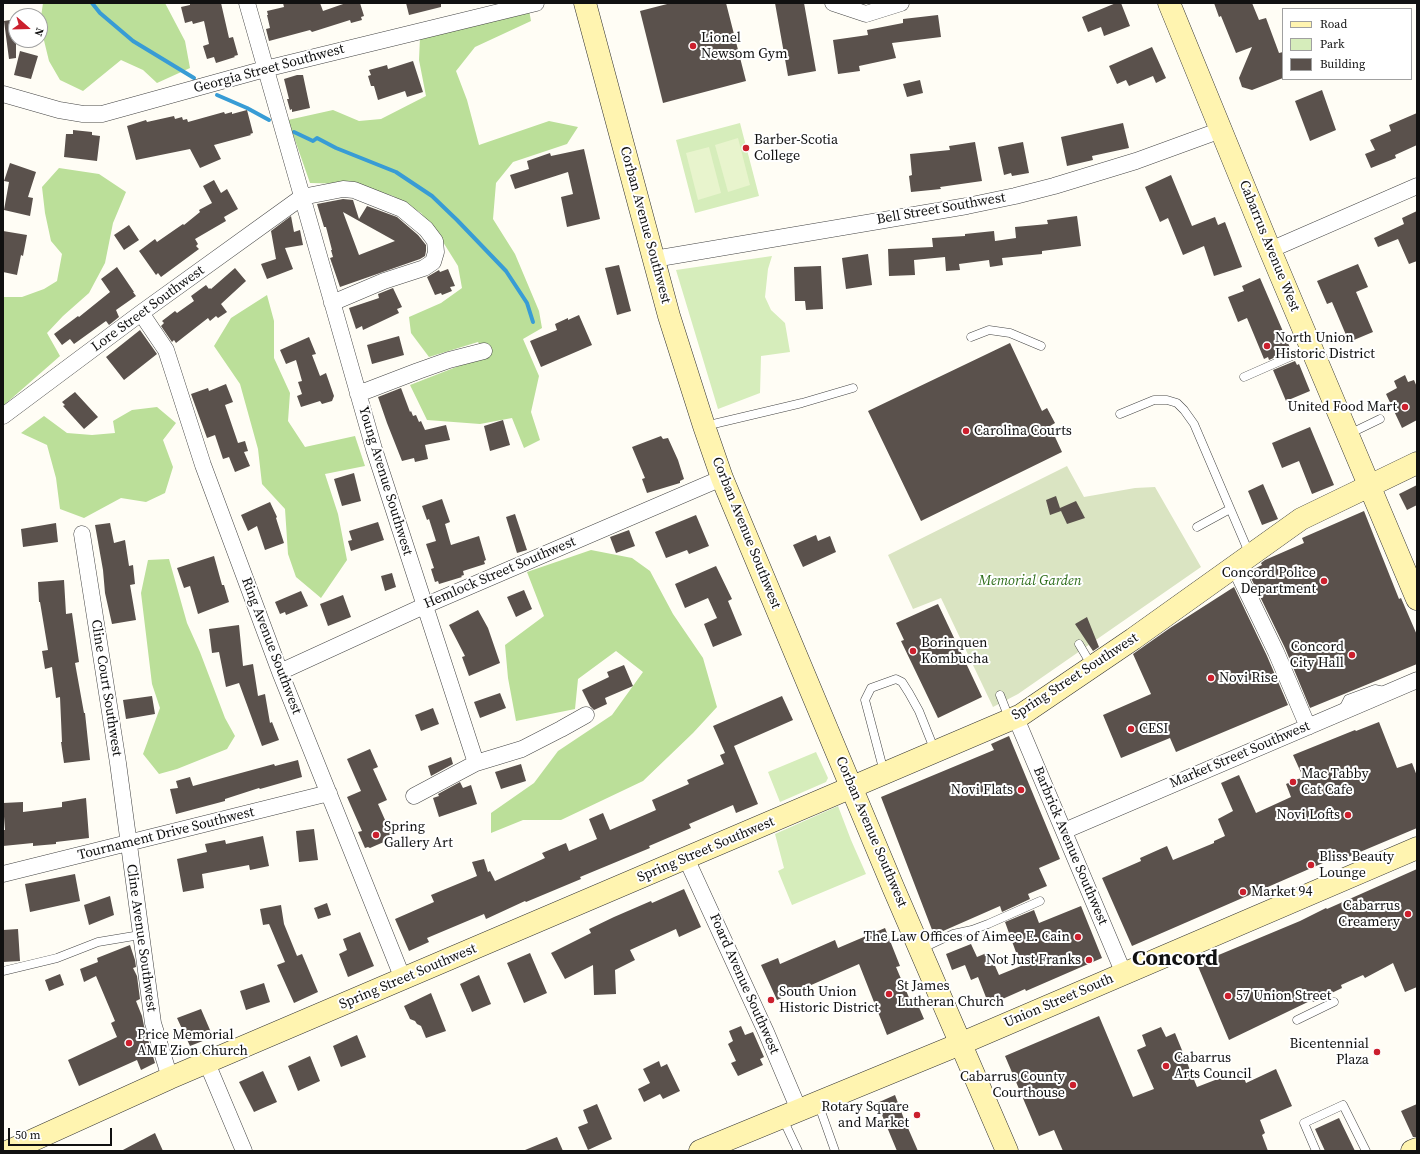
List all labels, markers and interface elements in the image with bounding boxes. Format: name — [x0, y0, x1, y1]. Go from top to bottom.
north arrow — [8, 8, 48, 48]
legend — [1282, 8, 1412, 80]
text: Road — [1320, 16, 1347, 32]
text: N — [30, 26, 47, 38]
place label: Lionel Newsom Gym — [701, 30, 788, 62]
text: Park — [1320, 36, 1345, 52]
street label: Georgia Street Southwest — [192, 41, 346, 97]
marker: Lionel Newsom Gym — [688, 41, 698, 51]
text: Building — [1320, 56, 1365, 72]
place label: Barber-Scotia College — [754, 132, 838, 164]
marker: Barber-Scotia College — [741, 143, 751, 153]
street label: Corban Avenue Southwest — [616, 145, 674, 305]
street label: Cabarrus Avenue West — [1235, 178, 1303, 314]
street label: Bell Street Southwest — [875, 189, 1007, 229]
street label: Lore Street Southwest — [88, 262, 208, 356]
place label: North Union Historic District — [1275, 330, 1375, 362]
marker: North Union Historic District — [1262, 341, 1272, 351]
place label: United Food Mart — [1287, 399, 1397, 415]
marker: United Food Mart — [1400, 402, 1410, 412]
street label: Young Avenue Southwest — [354, 404, 416, 558]
place label: Carolina Courts — [974, 423, 1072, 439]
marker: Carolina Courts — [961, 426, 971, 436]
street label: Corban Avenue Southwest — [708, 455, 784, 611]
street label: Hemlock Street Southwest — [422, 533, 578, 613]
place label: Concord Police Department — [1222, 565, 1316, 598]
park label: Memorial Garden — [978, 573, 1082, 589]
street label: Ring Avenue Southwest — [237, 575, 305, 717]
marker: Concord Police Department — [1319, 576, 1329, 586]
street label: Cline Court Southwest — [87, 618, 125, 758]
street label: Spring Street Southwest — [1009, 630, 1141, 724]
place label: Borinquen Kombucha — [921, 635, 989, 668]
place label: Concord City Hall — [1290, 639, 1344, 672]
marker: Borinquen Kombucha — [908, 646, 918, 656]
marker: Concord City Hall — [1347, 650, 1357, 660]
place label: Novi Rise — [1219, 670, 1278, 686]
marker: Novi Rise — [1206, 673, 1216, 683]
street label: Market Street Southwest — [1167, 718, 1313, 792]
place label: CESI — [1139, 721, 1168, 737]
marker: CESI — [1126, 724, 1136, 734]
street label: Corban Avenue Southwest — [832, 754, 910, 910]
street label: Barbrick Avenue Southwest — [1029, 764, 1111, 928]
place label: Mac Tabby Cat Cafe — [1301, 766, 1369, 798]
marker: Mac Tabby Cat Cafe — [1288, 777, 1298, 787]
place label: Novi Flats — [951, 782, 1013, 798]
marker: Novi Flats — [1016, 785, 1026, 795]
street label: Tournament Drive Southwest — [76, 804, 256, 864]
place label: Novi Lofts — [1277, 807, 1340, 823]
marker: Novi Lofts — [1343, 810, 1353, 820]
street label: Spring Street Southwest — [635, 813, 777, 887]
place label: Spring Gallery Art — [384, 819, 453, 852]
marker: Spring Gallery Art — [371, 830, 381, 840]
place label: Bliss Beauty Lounge — [1319, 849, 1394, 882]
marker: Bliss Beauty Lounge — [1306, 860, 1316, 870]
street label: Cline Avenue Southwest — [122, 863, 160, 1013]
place label: Market 94 — [1251, 884, 1313, 900]
marker: Market 94 — [1238, 887, 1248, 897]
place label: Cabarrus Creamery — [1338, 898, 1400, 930]
marker: Cabarrus Creamery — [1403, 909, 1413, 919]
street label: Foard Avenue Southwest — [705, 911, 783, 1057]
place label: The Law Offices of Aimee E. Cain — [864, 929, 1070, 945]
marker: The Law Offices of Aimee E. Cain — [1073, 932, 1083, 942]
street label: Spring Street Southwest — [337, 940, 479, 1014]
district label: Concord — [1132, 946, 1218, 972]
place label: Not Just Franks — [986, 952, 1081, 968]
marker: Not Just Franks — [1084, 955, 1094, 965]
street label: Union Street South — [1002, 970, 1116, 1032]
place label: St James Lutheran Church — [897, 978, 1004, 1010]
place label: South Union Historic District — [779, 984, 879, 1016]
place label: 57 Union Street — [1236, 988, 1331, 1004]
marker: St James Lutheran Church — [884, 989, 894, 999]
marker: 57 Union Street — [1223, 991, 1233, 1001]
marker: South Union Historic District — [766, 995, 776, 1005]
place label: Price Memorial AME Zion Church — [137, 1027, 248, 1060]
place label: Bicentennial Plaza — [1290, 1036, 1369, 1068]
marker: Price Memorial AME Zion Church — [124, 1038, 134, 1048]
marker: Bicentennial Plaza — [1372, 1047, 1382, 1057]
place label: Cabarrus Arts Council — [1174, 1050, 1252, 1082]
marker: Cabarrus Arts Council — [1161, 1061, 1171, 1071]
place label: Cabarrus County Courthouse — [960, 1069, 1065, 1102]
marker: Cabarrus County Courthouse — [1068, 1080, 1078, 1090]
place label: Rotary Square and Market — [821, 1099, 909, 1132]
marker: Rotary Square and Market — [912, 1110, 922, 1120]
scale bar — [10, 1120, 114, 1146]
text: 50 m — [15, 1127, 41, 1143]

